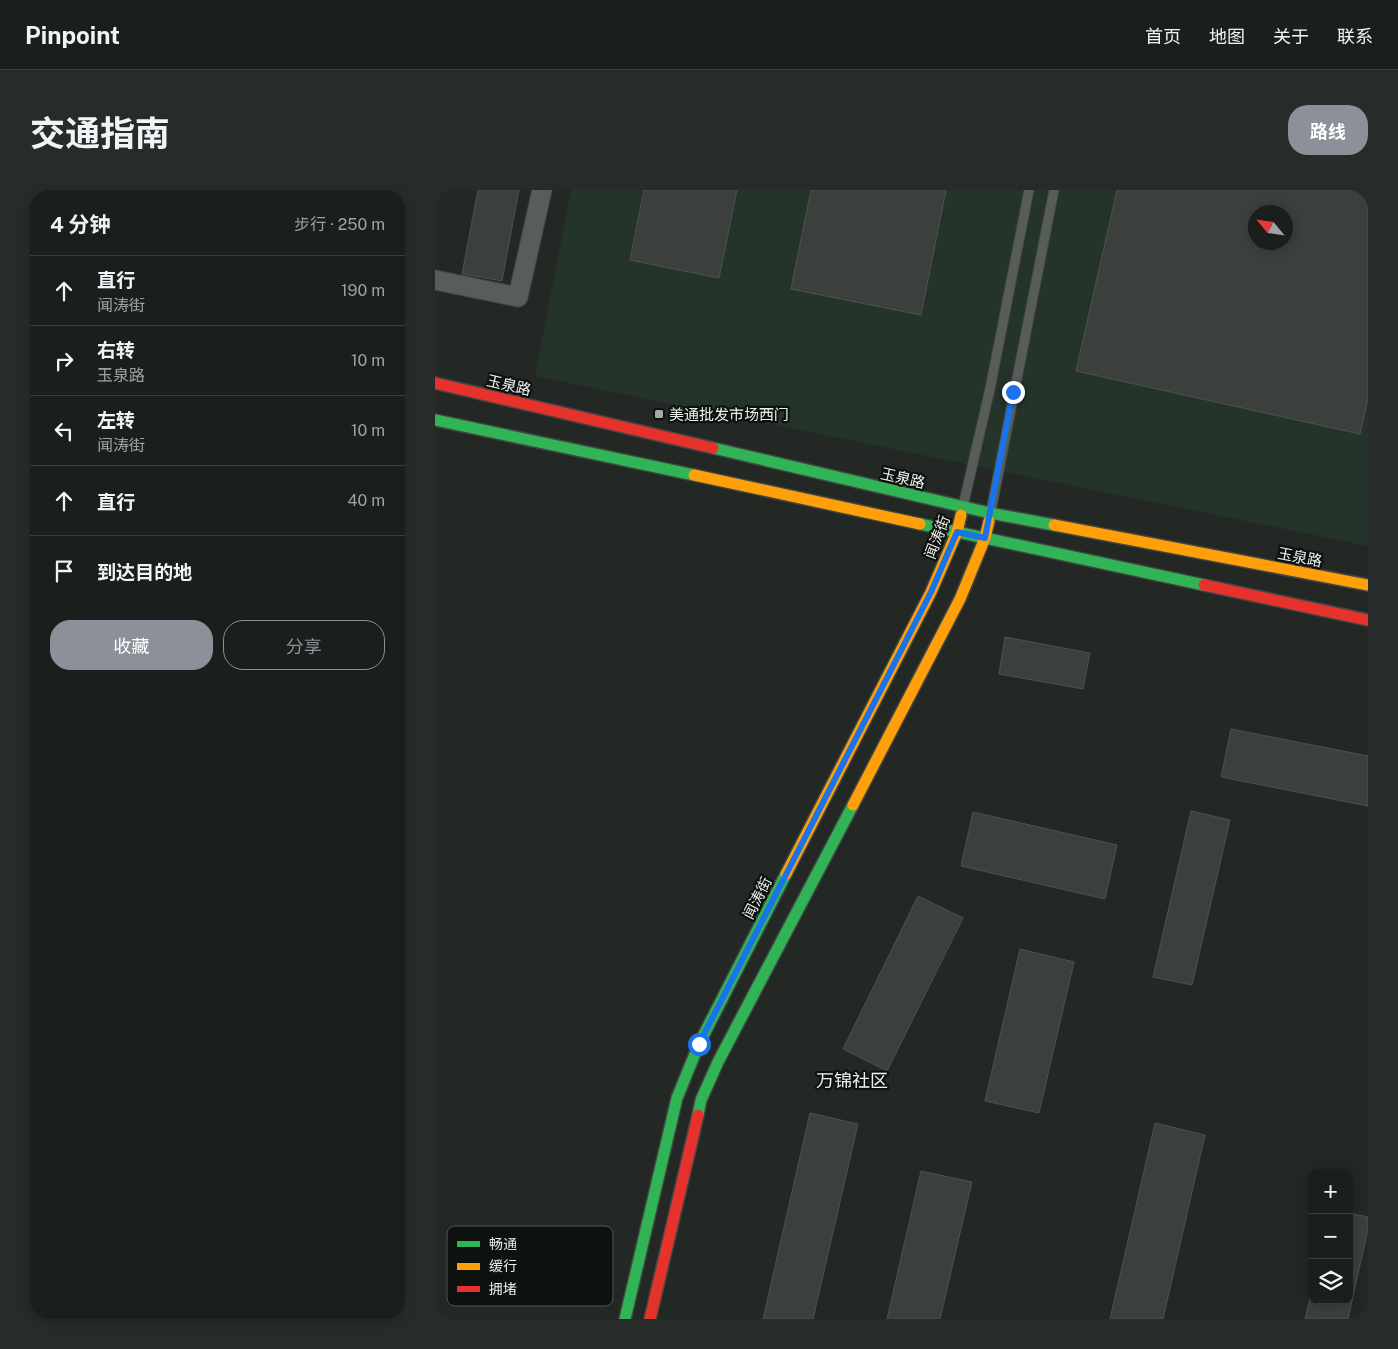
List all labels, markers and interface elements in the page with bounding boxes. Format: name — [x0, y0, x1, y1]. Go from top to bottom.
text: Pinpoint — [25, 21, 120, 49]
text: 首页 — [1145, 26, 1181, 47]
text: 地图 — [1209, 26, 1245, 47]
text: 关于 — [1273, 26, 1309, 47]
text: 联系 — [1337, 26, 1373, 47]
button: 路线 — [1288, 105, 1368, 155]
text: 交通指南 — [30, 113, 170, 154]
north arrow — [1248, 205, 1293, 250]
text: 4 分钟 — [50, 212, 111, 237]
text: 步行 · 250 m — [294, 215, 385, 234]
text: 直行 — [97, 269, 135, 291]
icon: ahead — [50, 277, 78, 305]
text: 190 m — [341, 281, 385, 300]
text: 闻涛街 — [97, 296, 145, 315]
text: 右转 — [97, 339, 135, 361]
icon: right — [50, 347, 78, 375]
text: 10 m — [351, 351, 385, 370]
text: 玉泉路 — [97, 366, 145, 385]
street label: 玉泉路 — [485, 372, 533, 398]
route end — [1002, 381, 1025, 404]
place label: 美通批发市场西门 — [669, 406, 789, 423]
marker: 美通批发市场西门 — [653, 408, 665, 420]
text: 左转 — [97, 409, 135, 431]
icon: left — [50, 417, 78, 445]
text: 10 m — [351, 421, 385, 440]
text: 闻涛街 — [97, 436, 145, 455]
street label: 玉泉路 — [879, 465, 927, 491]
icon: ahead — [50, 487, 78, 515]
text: 直行 — [97, 491, 135, 513]
text: 40 m — [347, 491, 385, 510]
street label: 闻涛街 — [921, 513, 953, 561]
street label: 玉泉路 — [1276, 544, 1324, 570]
icon: arrive — [50, 557, 78, 585]
text: 到达目的地 — [97, 561, 192, 583]
button: 收藏 — [50, 620, 213, 670]
button: 分享 — [223, 620, 385, 670]
street label: 闻涛街 — [739, 874, 775, 922]
route start — [688, 1033, 711, 1056]
district label: 万锦社区 — [816, 1070, 888, 1091]
map controls — [1308, 1169, 1353, 1304]
button: + — [1308, 1169, 1353, 1214]
button: − — [1308, 1214, 1353, 1259]
legend — [447, 1226, 613, 1306]
text: 畅通 — [489, 1236, 517, 1252]
text: 缓行 — [489, 1258, 517, 1274]
button: layers — [1308, 1259, 1353, 1304]
text: 拥堵 — [489, 1281, 517, 1297]

